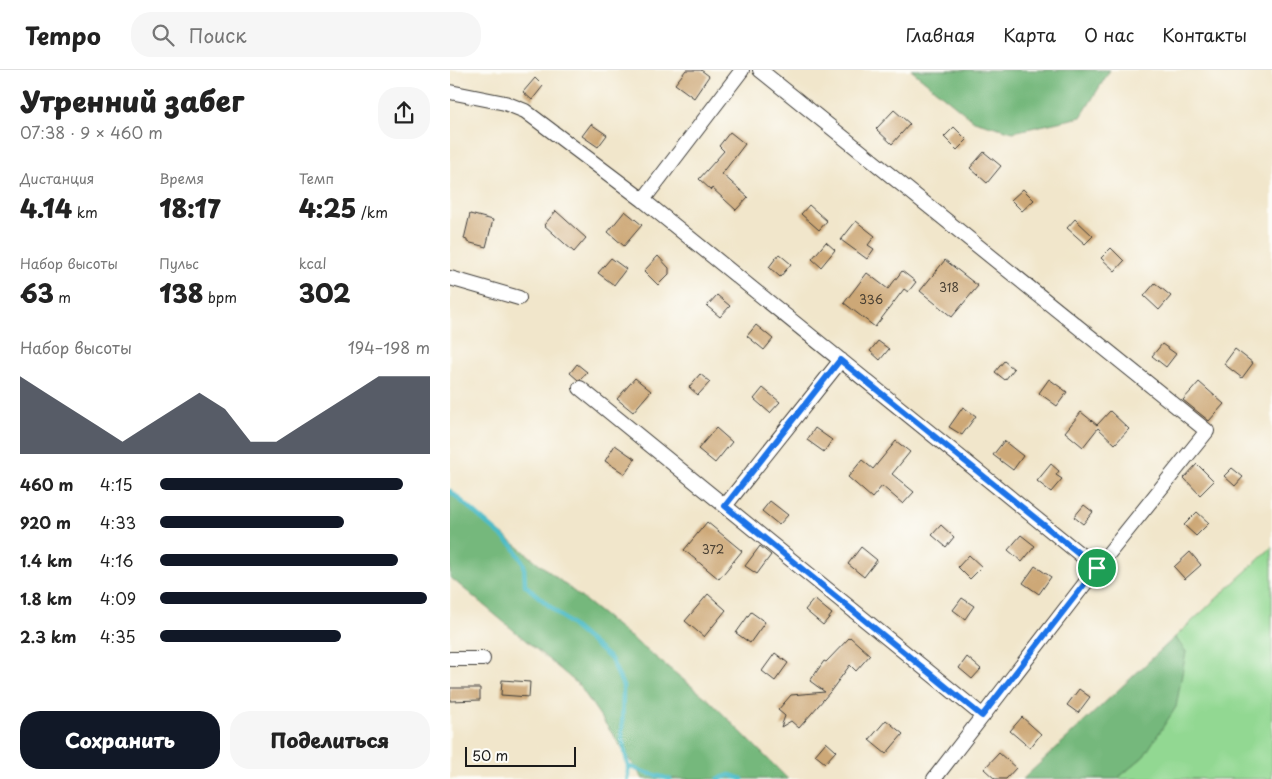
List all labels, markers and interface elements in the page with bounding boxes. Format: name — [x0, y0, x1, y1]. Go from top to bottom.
search box — [131, 12, 481, 57]
text: Tempo — [25, 17, 101, 53]
icon: search — [149, 21, 177, 49]
text: Поиск — [189, 21, 247, 49]
text: Главная — [906, 21, 975, 48]
text: Карта — [1003, 21, 1056, 48]
text: О нас — [1084, 21, 1134, 48]
text: Контакты — [1162, 21, 1247, 48]
text: Утренний забег — [20, 79, 244, 122]
button: share — [378, 87, 430, 139]
text: 07:38 · 9 × 460 m — [20, 120, 163, 144]
text: Дистанция — [20, 168, 94, 189]
text: Время — [159, 168, 204, 189]
text: Темп — [299, 168, 334, 189]
text: 4.14 — [20, 189, 72, 227]
text: 18:17 — [159, 189, 220, 227]
text: 4:25 — [299, 189, 357, 227]
text: km — [72, 202, 98, 223]
text: /km — [357, 202, 388, 223]
text: Набор высоты — [20, 253, 118, 274]
text: Пульс — [159, 253, 199, 274]
text: kcal — [299, 253, 327, 274]
text: 63 — [20, 274, 54, 312]
text: 138 — [159, 274, 203, 312]
text: 302 — [299, 274, 350, 312]
house number: 318 — [939, 278, 959, 296]
text: m — [54, 287, 71, 308]
text: bpm — [203, 287, 237, 308]
house number: 336 — [859, 290, 883, 308]
text: Набор высоты — [20, 335, 132, 359]
text: 194–198 m — [348, 335, 430, 359]
text: 460 m — [20, 472, 73, 496]
text: 4:15 — [100, 472, 133, 496]
text: 920 m — [20, 510, 71, 534]
text: 4:33 — [100, 510, 136, 534]
house number: 372 — [702, 540, 724, 558]
pin — [1076, 547, 1118, 589]
text: 1.4 km — [20, 548, 72, 572]
text: 4:16 — [100, 548, 134, 572]
icon: arrive — [1083, 554, 1111, 582]
text: 1.8 km — [20, 586, 72, 610]
text: 4:09 — [100, 586, 136, 610]
text: 2.3 km — [20, 624, 76, 648]
text: 4:35 — [100, 624, 136, 648]
button: Сохранить — [20, 711, 220, 769]
button: Поделиться — [230, 711, 430, 769]
scale bar — [465, 744, 576, 767]
text: 50 m — [472, 745, 508, 766]

